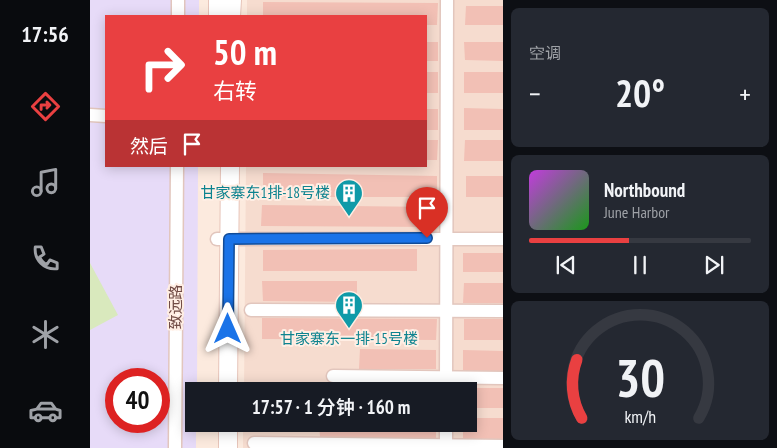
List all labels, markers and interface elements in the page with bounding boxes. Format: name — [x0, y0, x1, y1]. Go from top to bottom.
text: 17:56 — [21, 20, 69, 48]
text: 50 m — [213, 29, 277, 75]
icon: right — [130, 35, 195, 100]
text: 空调 — [529, 43, 561, 63]
text: 20° — [615, 68, 665, 117]
text: − — [529, 75, 541, 112]
text: + — [739, 75, 751, 112]
text: 右转 — [213, 77, 257, 105]
icon: directions — [28, 89, 63, 124]
icon: arrive — [178, 130, 206, 158]
text: 然后 — [130, 134, 168, 158]
icon: music — [28, 165, 63, 200]
building icon: 甘家寨东1排-18号楼 — [334, 178, 364, 217]
text: Northbound — [604, 178, 685, 202]
place label: 甘家寨东1排-18号楼 — [200, 183, 330, 202]
pin — [406, 187, 448, 238]
icon: arrive — [413, 194, 441, 222]
text: June Harbor — [604, 202, 669, 222]
icon: phone — [28, 241, 63, 276]
icon: previous — [552, 251, 580, 279]
icon: pause — [626, 251, 654, 279]
icon: next — [700, 251, 728, 279]
street label: 致远路 — [166, 284, 185, 330]
building icon: 甘家寨东一排-15号楼 — [334, 290, 364, 329]
position arrow — [201, 302, 253, 354]
icon: climate — [28, 317, 63, 352]
place label: 甘家寨东一排-15号楼 — [280, 329, 418, 348]
text: 30 — [615, 344, 665, 411]
speed limit sign: 40 — [105, 368, 170, 433]
icon: car — [28, 393, 63, 428]
text: 17:57 · 1 分钟 · 160 m — [252, 395, 410, 419]
text: km/h — [624, 405, 656, 428]

